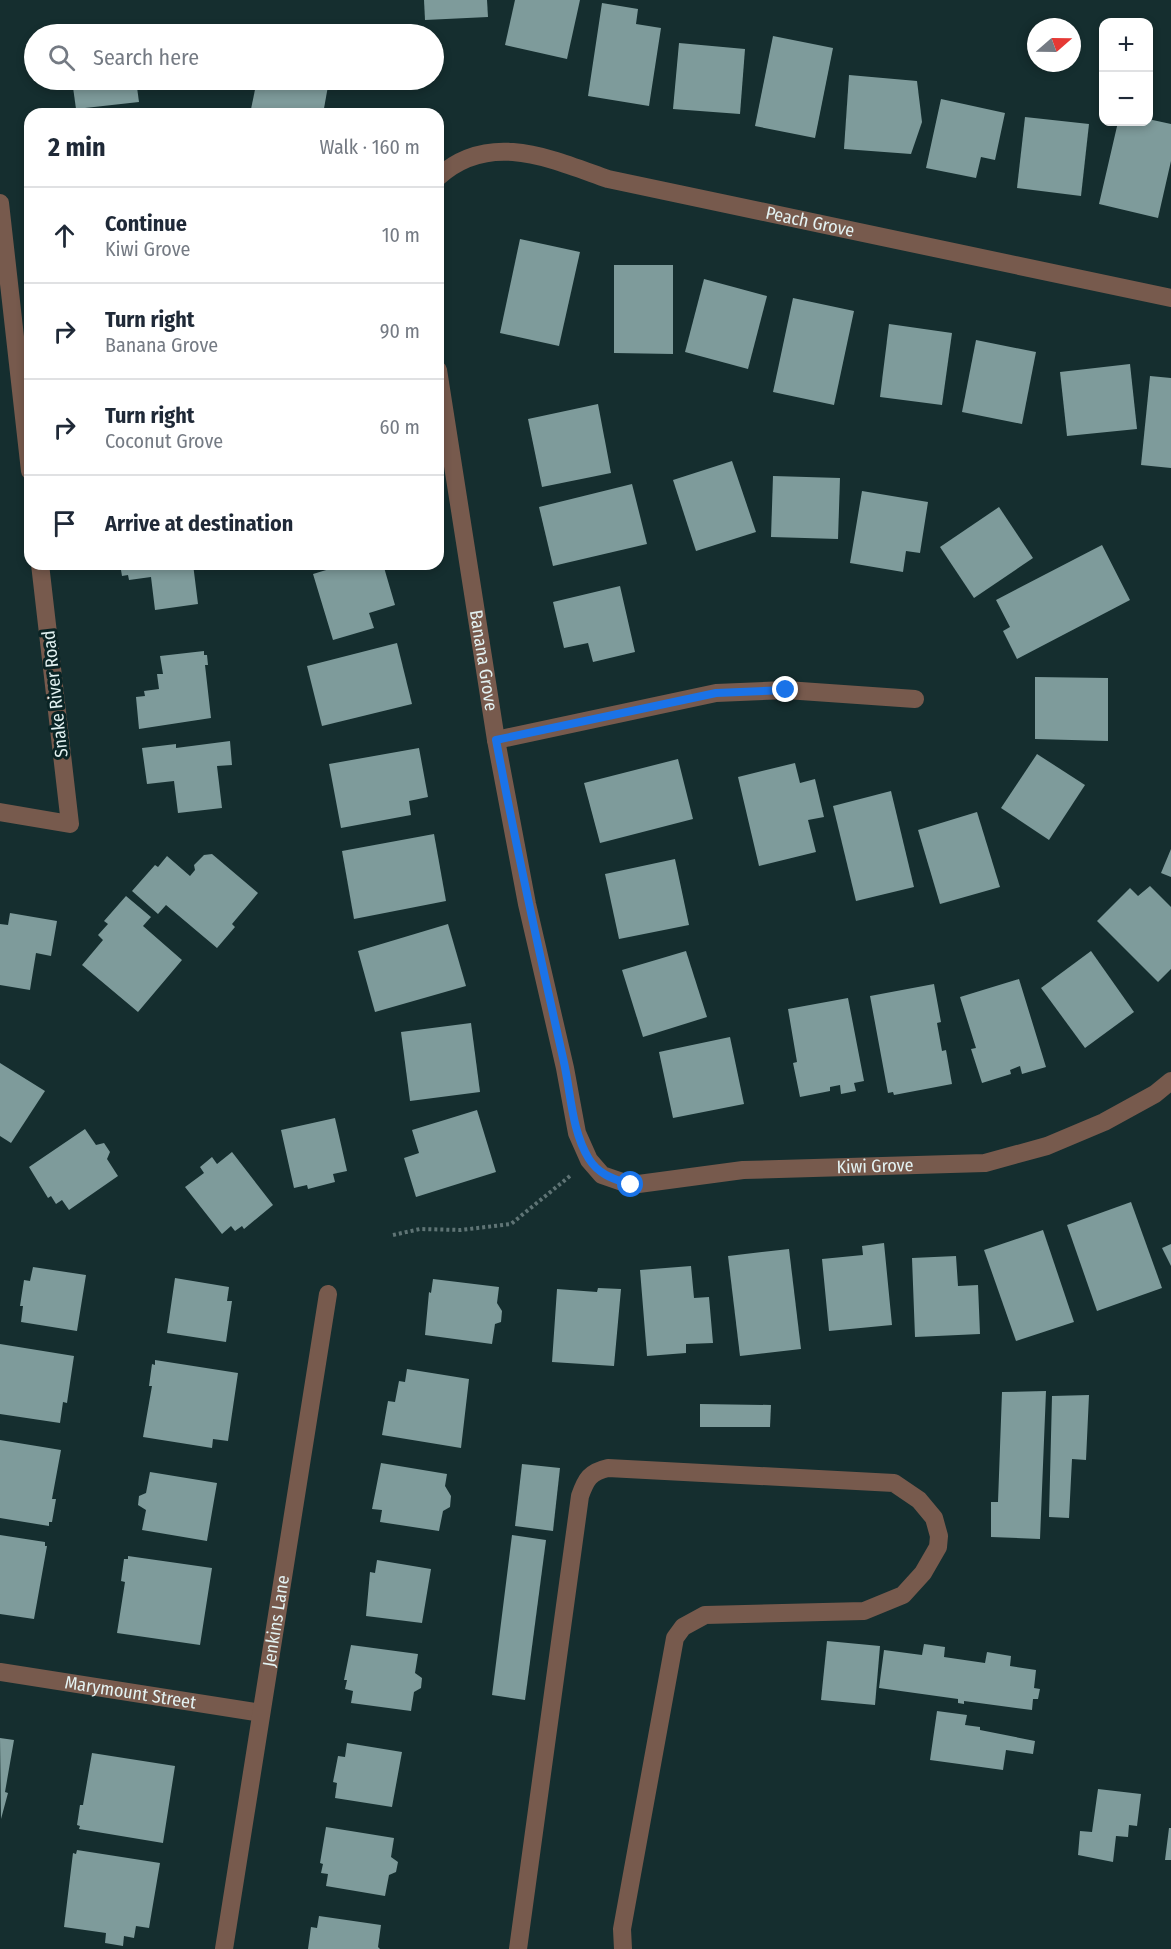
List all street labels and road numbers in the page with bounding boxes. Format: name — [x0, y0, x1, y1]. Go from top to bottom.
street label: Peach Grove — [764, 202, 857, 242]
street label: Banana Grove — [465, 608, 502, 713]
street label: Snake River Road — [37, 629, 73, 759]
street label: Kiwi Grove — [836, 1154, 914, 1178]
street label: Jenkins Lane — [258, 1573, 294, 1669]
street label: Marymount Street — [63, 1671, 198, 1714]

